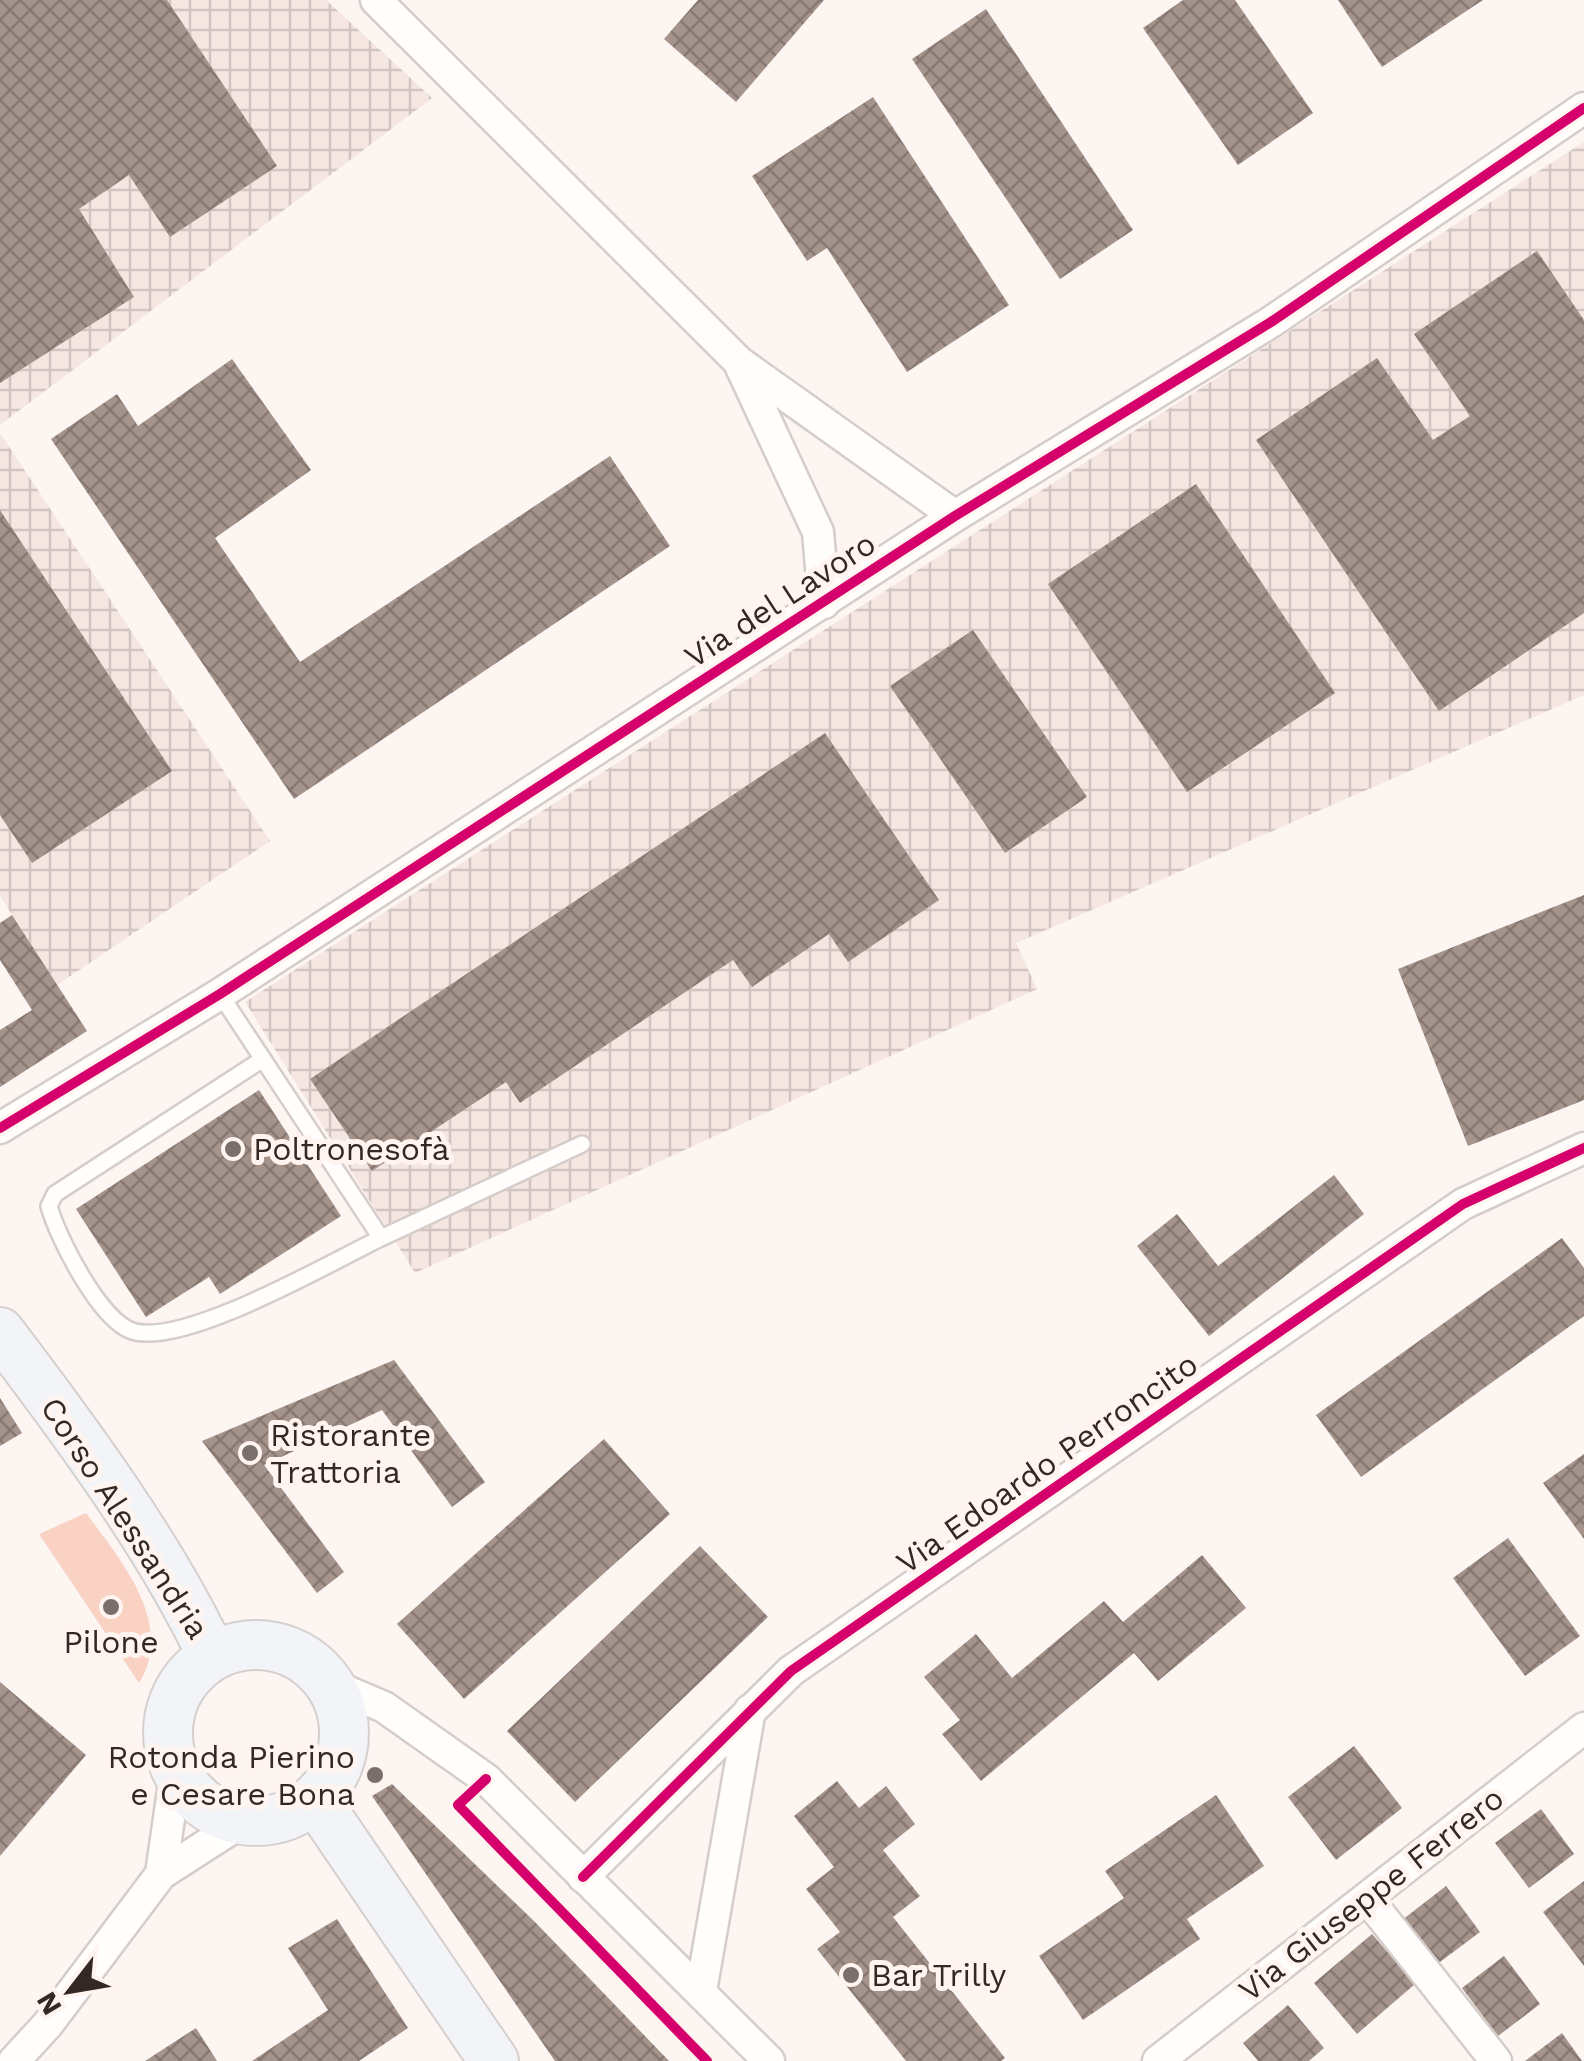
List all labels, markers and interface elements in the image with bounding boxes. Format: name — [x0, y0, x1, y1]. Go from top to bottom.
street label: Via del Lavoro — [677, 524, 883, 676]
place label: Poltronesofà — [253, 1130, 450, 1168]
marker: Poltronesofà — [222, 1138, 244, 1160]
street label: Via Edoardo Perroncito — [889, 1345, 1205, 1581]
street label: Corso Alessandria — [33, 1390, 217, 1646]
place label: Ristorante Trattoria — [270, 1416, 431, 1491]
marker: Ristorante Trattoria — [239, 1442, 261, 1464]
marker: Pilone — [100, 1596, 122, 1618]
place label: Pilone — [63, 1623, 159, 1661]
place label: Rotonda Pierino e Cesare Bona — [108, 1738, 355, 1813]
marker: Rotonda Pierino e Cesare Bona — [364, 1764, 386, 1786]
street label: Via Giuseppe Ferrero — [1231, 1779, 1511, 2009]
north arrow — [20, 1941, 120, 2041]
place label: Bar Trilly — [871, 1956, 1007, 1994]
marker: Bar Trilly — [840, 1964, 862, 1986]
text: N — [30, 1986, 68, 2021]

